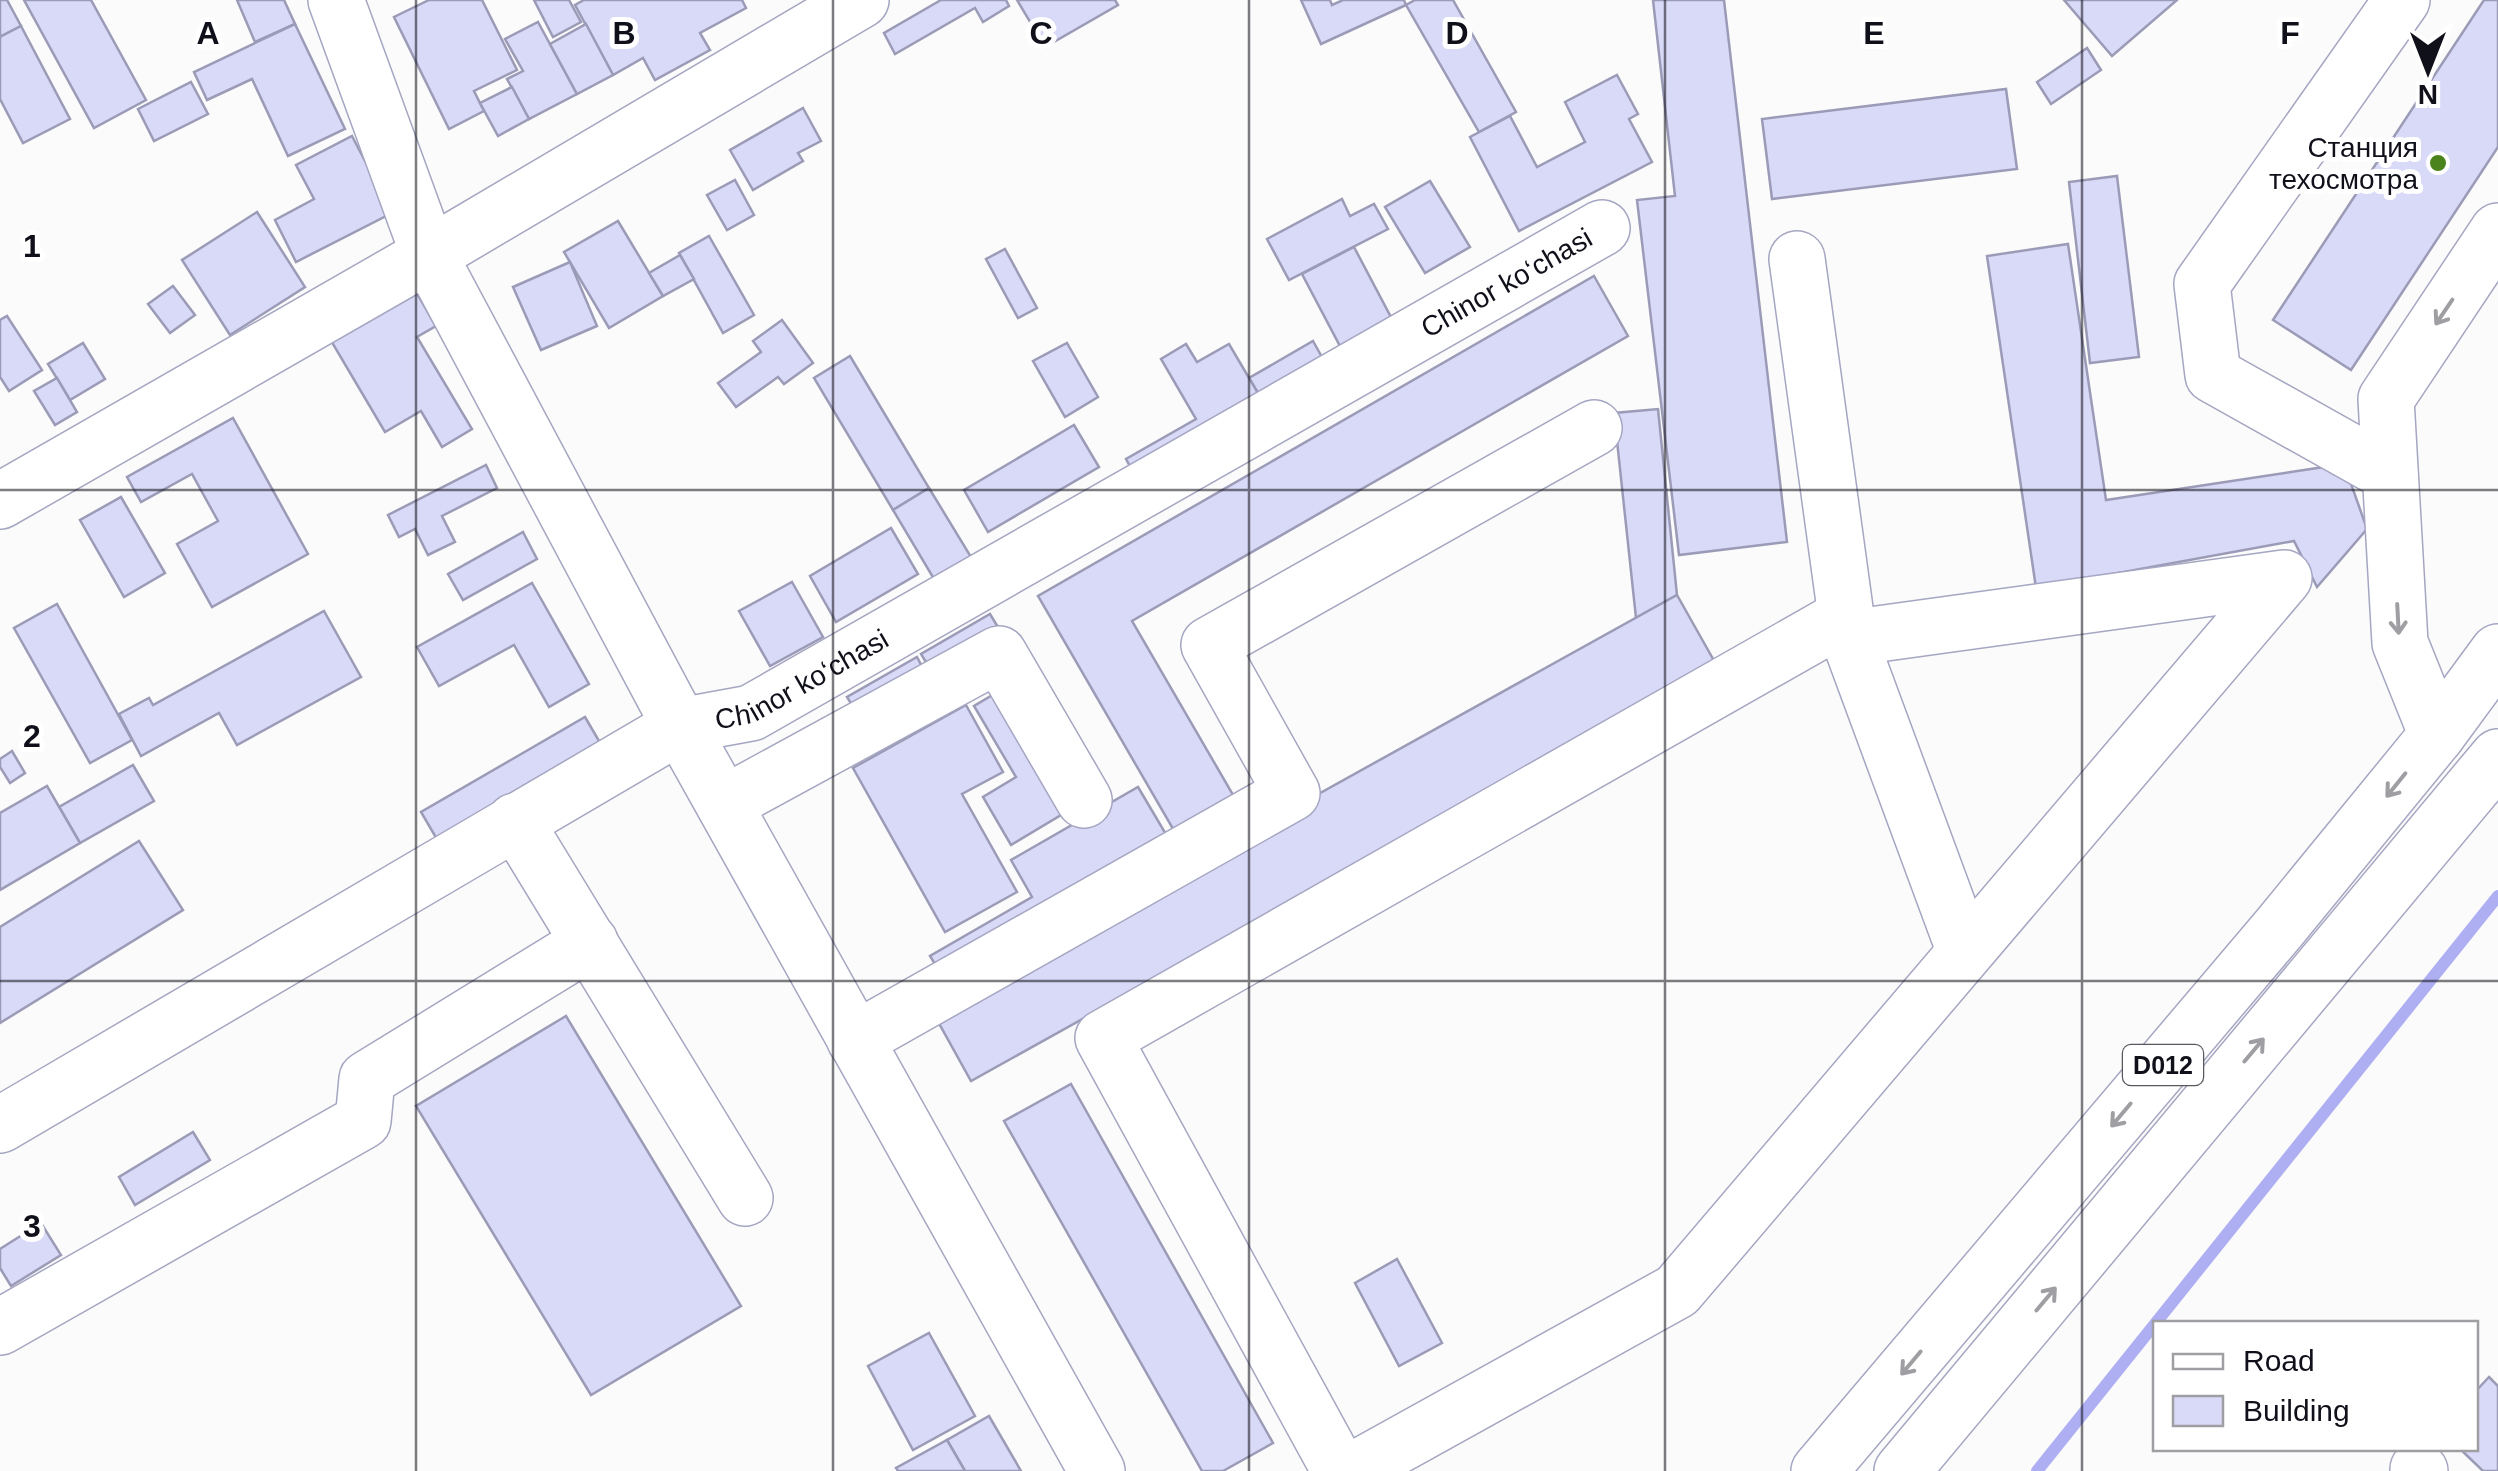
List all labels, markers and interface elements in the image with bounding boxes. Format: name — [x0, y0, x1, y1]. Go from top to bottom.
text: A — [196, 15, 220, 51]
text: B — [612, 15, 636, 51]
text: C — [1029, 15, 1053, 51]
text: D — [1445, 15, 1469, 51]
text: E — [1863, 15, 1885, 51]
text: F — [2280, 15, 2300, 51]
north arrow — [2378, 20, 2478, 120]
text: N — [2418, 79, 2438, 110]
place label: Станция техосмотра — [2269, 132, 2418, 195]
marker: Станция техосмотра — [2427, 152, 2449, 174]
street label: Chinor ko‘chasi — [1416, 222, 1597, 344]
text: 1 — [23, 228, 41, 264]
one-way arrow — [2434, 297, 2455, 325]
one-way arrow — [2389, 602, 2408, 634]
street label: Chinor ko‘chasi — [713, 623, 894, 735]
text: 2 — [23, 718, 41, 754]
one-way arrow — [2385, 772, 2407, 798]
one-way arrow — [2243, 1037, 2265, 1063]
road number: D012 — [2123, 1045, 2203, 1085]
one-way arrow — [2109, 1102, 2132, 1127]
text: 3 — [23, 1208, 41, 1244]
one-way arrow — [2035, 1287, 2057, 1313]
legend — [2153, 1321, 2478, 1451]
text: Road — [2243, 1344, 2315, 1377]
one-way arrow — [1899, 1350, 1922, 1375]
text: Building — [2243, 1394, 2350, 1427]

